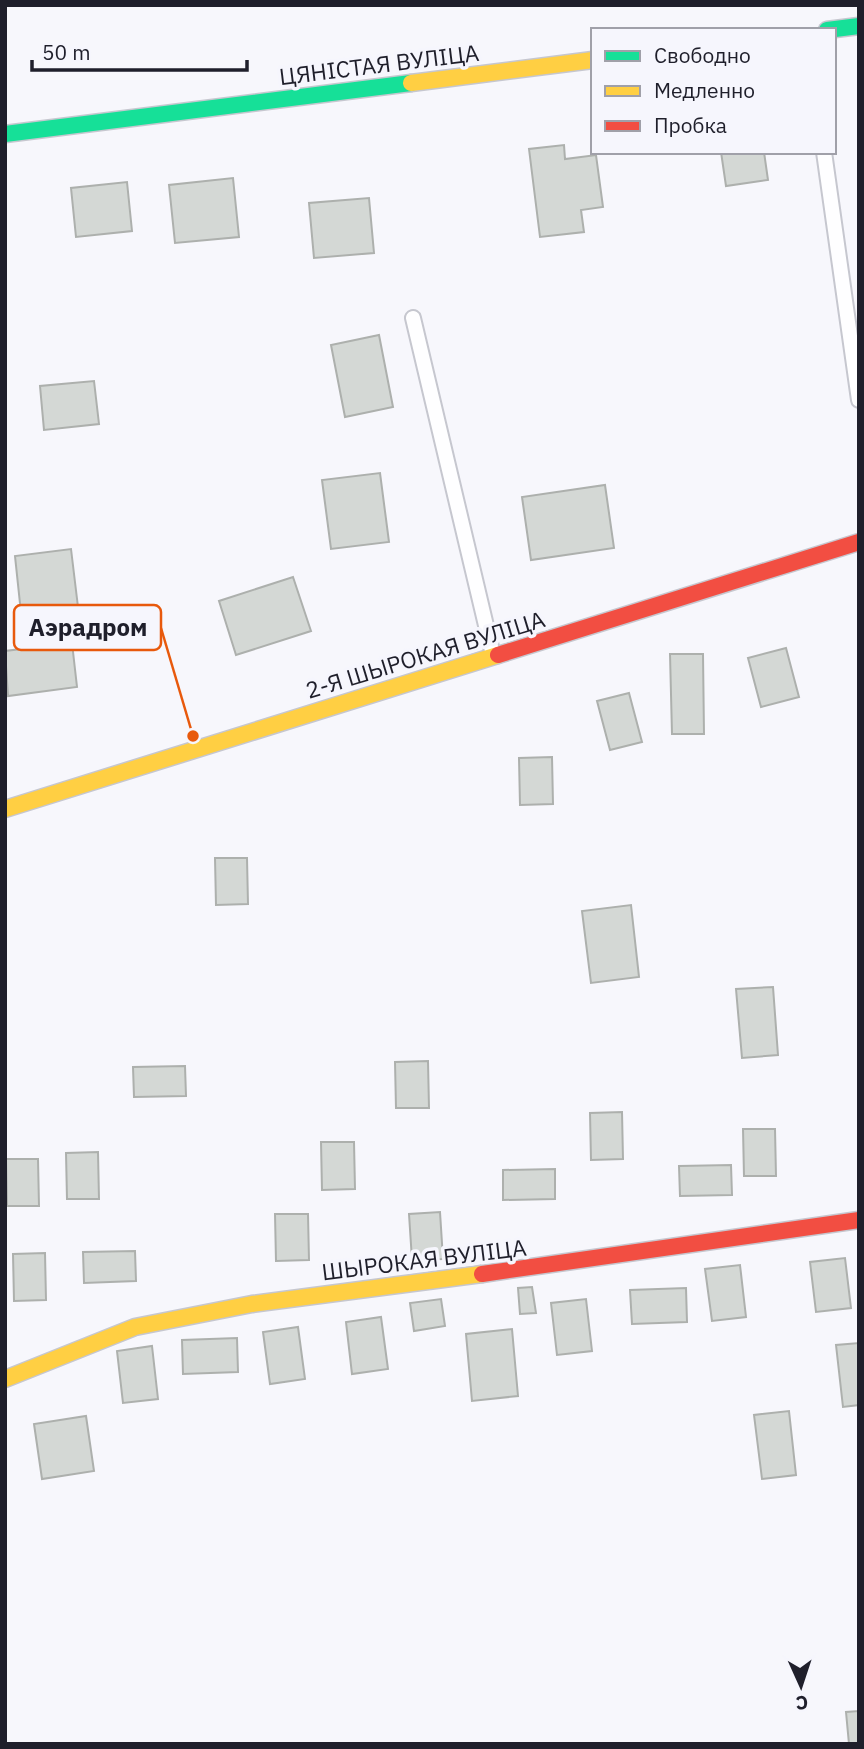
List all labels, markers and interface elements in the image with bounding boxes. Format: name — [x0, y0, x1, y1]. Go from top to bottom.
scale bar — [32, 28, 247, 72]
legend — [591, 28, 836, 154]
street label: ЦЯНІСТАЯ ВУЛІЦА — [277, 37, 481, 91]
text: 50 m — [42, 38, 91, 66]
text: Свободно — [654, 41, 751, 69]
text: Медленно — [654, 76, 755, 104]
text: Пробка — [654, 111, 727, 139]
street label: 2-Я ШЫРОКАЯ ВУЛІЦА — [302, 603, 549, 705]
callout: Аэрадром — [14, 605, 161, 650]
text: Аэрадром — [29, 611, 148, 643]
street label: ШЫРОКАЯ ВУЛІЦА — [320, 1232, 528, 1286]
north arrow — [766, 1651, 836, 1721]
text: С — [795, 1691, 809, 1715]

